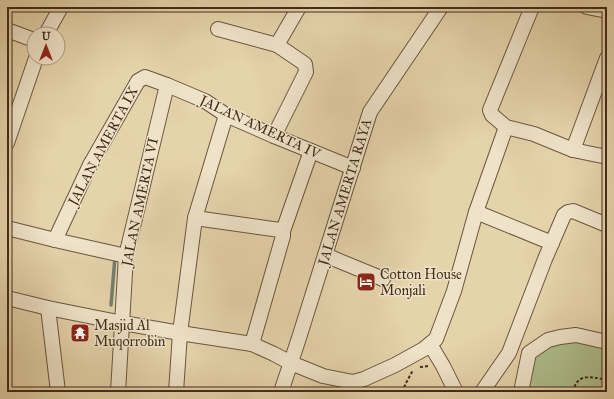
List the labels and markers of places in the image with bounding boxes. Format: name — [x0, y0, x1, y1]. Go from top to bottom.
place label: Cotton House Monjali — [380, 266, 462, 299]
hotel icon: Cotton House Monjali — [355, 271, 377, 293]
place label: Masjid Al Muqorrobin — [94, 317, 166, 351]
temple icon: Masjid Al Muqorrobin — [69, 322, 91, 344]

